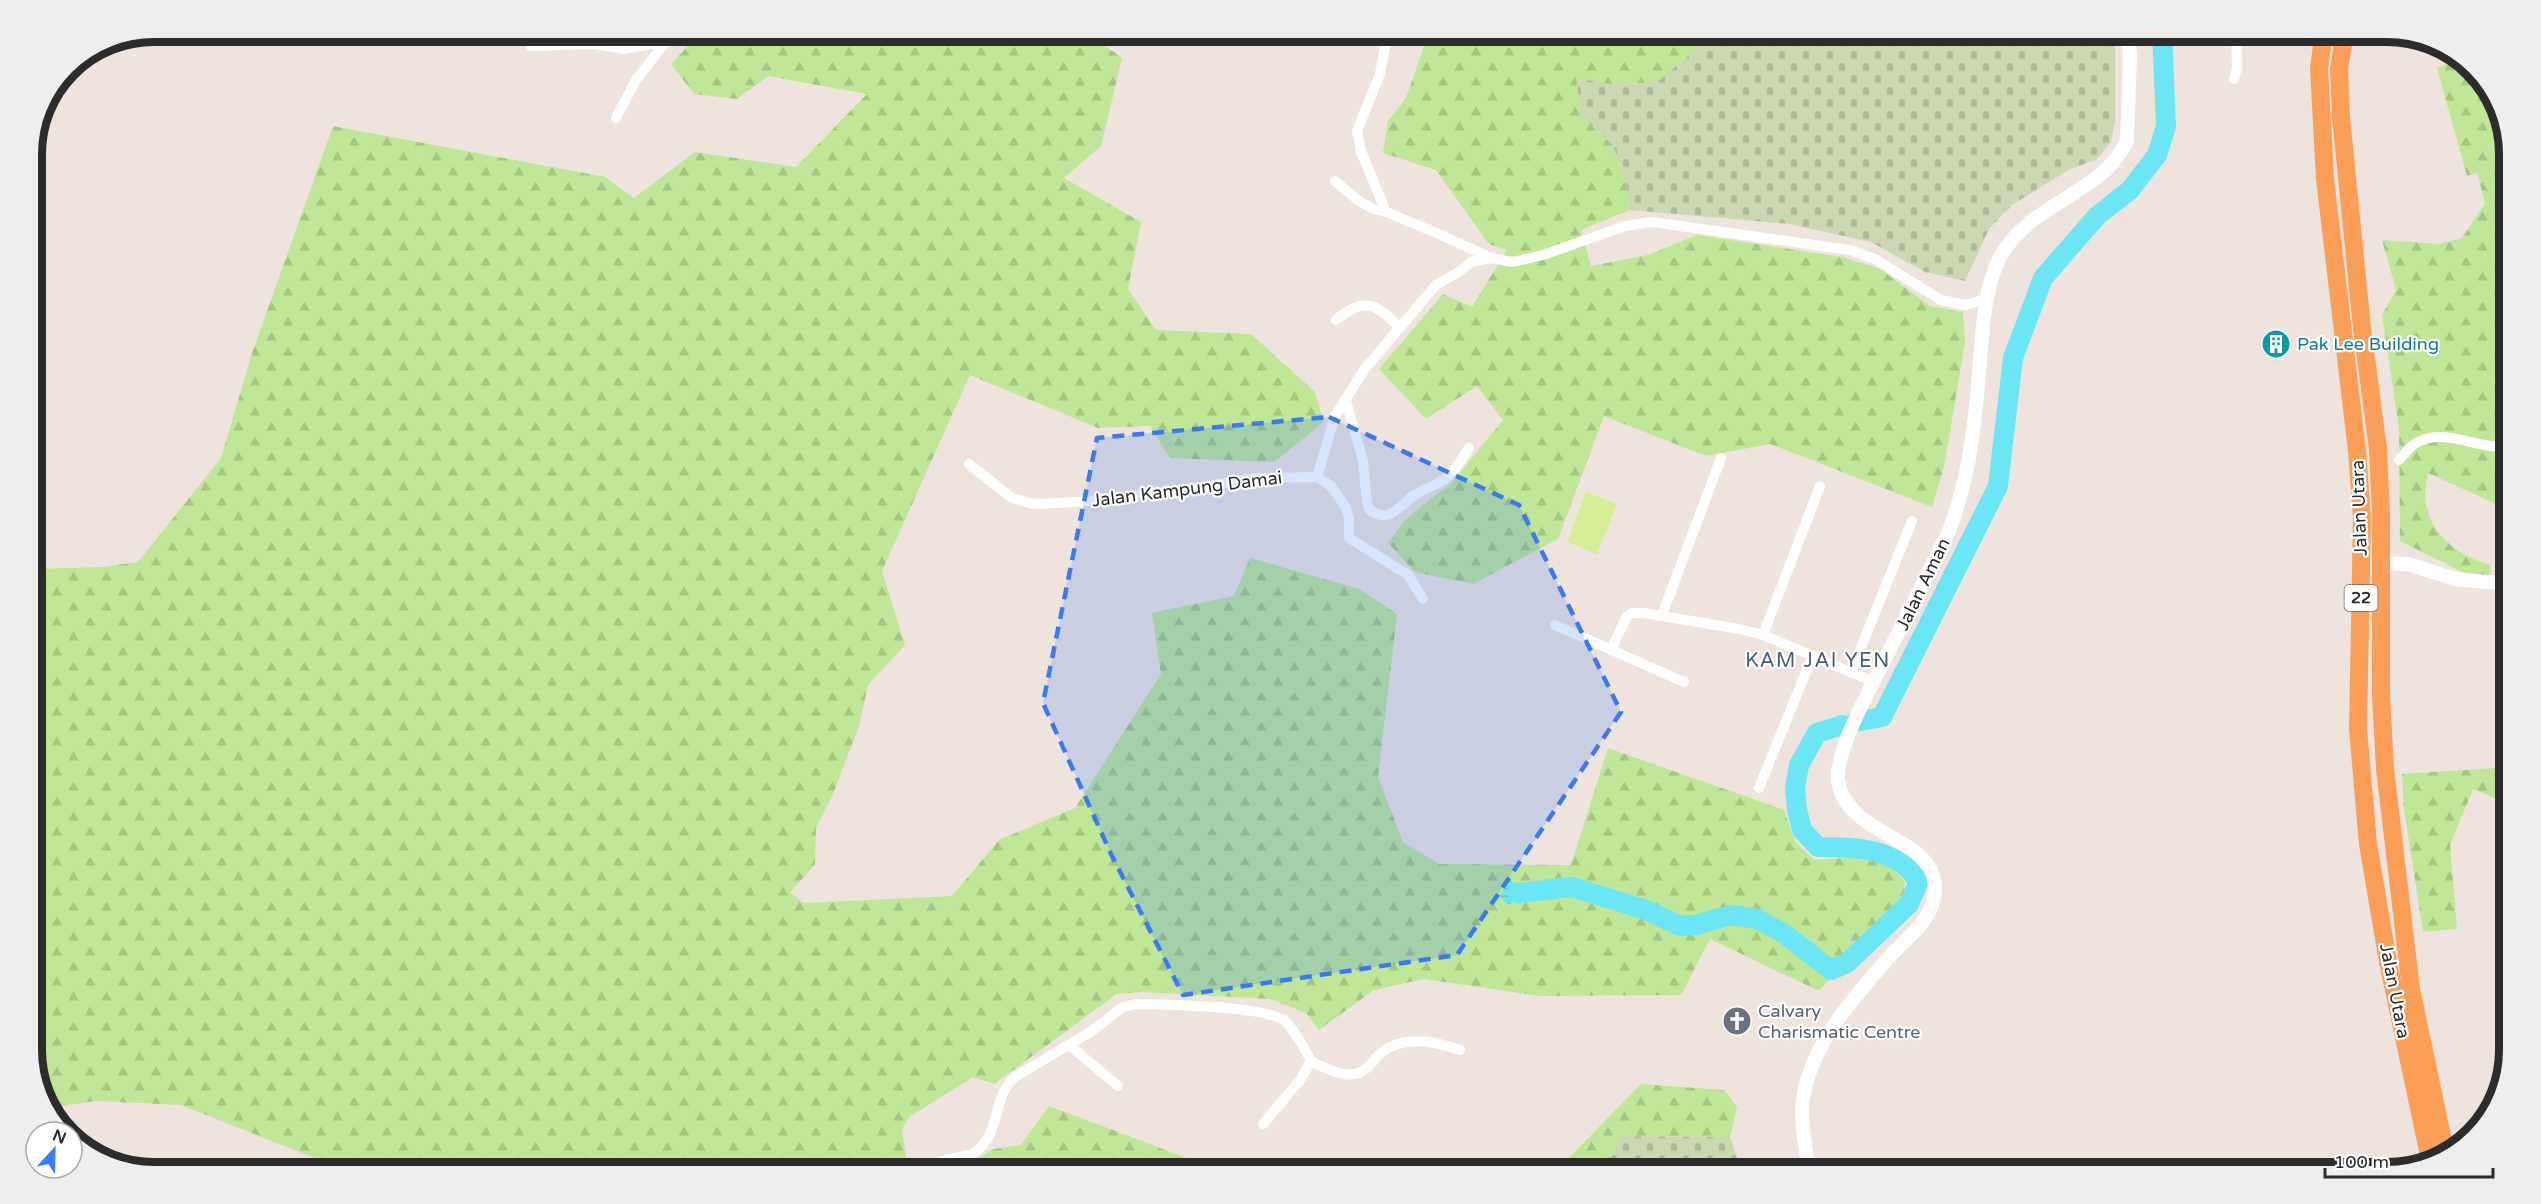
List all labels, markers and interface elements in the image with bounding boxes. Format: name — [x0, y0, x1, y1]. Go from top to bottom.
building icon: Pak Lee Building — [2260, 328, 2292, 360]
place label: Pak Lee Building — [2297, 333, 2439, 355]
street label: Jalan Utara — [2346, 460, 2372, 556]
street label: Jalan Kampung Damai — [1091, 466, 1283, 512]
street label: Jalan Aman — [1891, 534, 1955, 634]
road number: 22 — [2344, 585, 2378, 611]
district label: KAM JAI YEN — [1745, 649, 1891, 673]
street label: Jalan Utara — [2375, 942, 2415, 1040]
place label: Calvary Charismatic Centre — [1758, 1000, 1921, 1043]
church icon: Calvary Charismatic Centre — [1721, 1005, 1753, 1037]
north arrow — [24, 1120, 84, 1180]
text: N — [50, 1125, 69, 1149]
scale bar — [2325, 1141, 2493, 1179]
text: 100 m — [2334, 1151, 2389, 1173]

